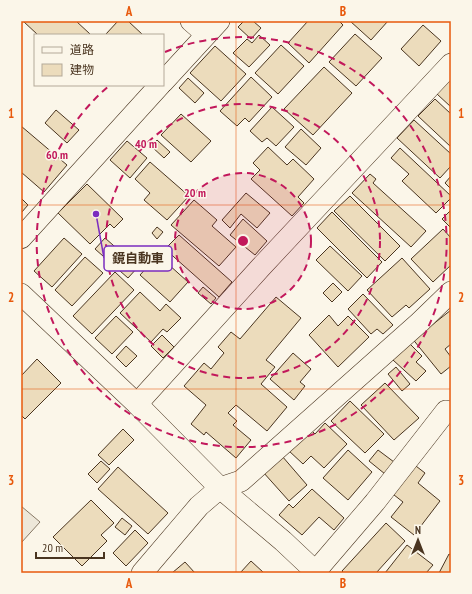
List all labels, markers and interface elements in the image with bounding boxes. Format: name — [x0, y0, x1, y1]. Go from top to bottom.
text: A — [125, 3, 133, 20]
text: B — [340, 3, 346, 20]
legend — [34, 34, 164, 86]
text: 道路 — [70, 42, 94, 57]
text: 建物 — [70, 62, 94, 77]
text: 1 — [8, 105, 14, 122]
text: 1 — [458, 105, 464, 122]
text: 40 m — [135, 136, 157, 151]
text: 60 m — [46, 147, 68, 162]
text: 20 m — [184, 185, 206, 200]
centre of rings — [236, 234, 250, 248]
callout: 鏡自動車 — [104, 246, 172, 271]
text: 鏡自動車 — [112, 250, 164, 267]
text: 2 — [8, 289, 14, 306]
text: 2 — [458, 289, 464, 306]
text: 3 — [8, 472, 14, 489]
text: 3 — [458, 472, 464, 489]
north arrow — [398, 520, 438, 560]
text: N — [415, 523, 421, 537]
scale bar — [36, 534, 104, 560]
text: 20 m — [42, 540, 63, 555]
text: A — [125, 575, 133, 592]
text: B — [340, 575, 346, 592]

